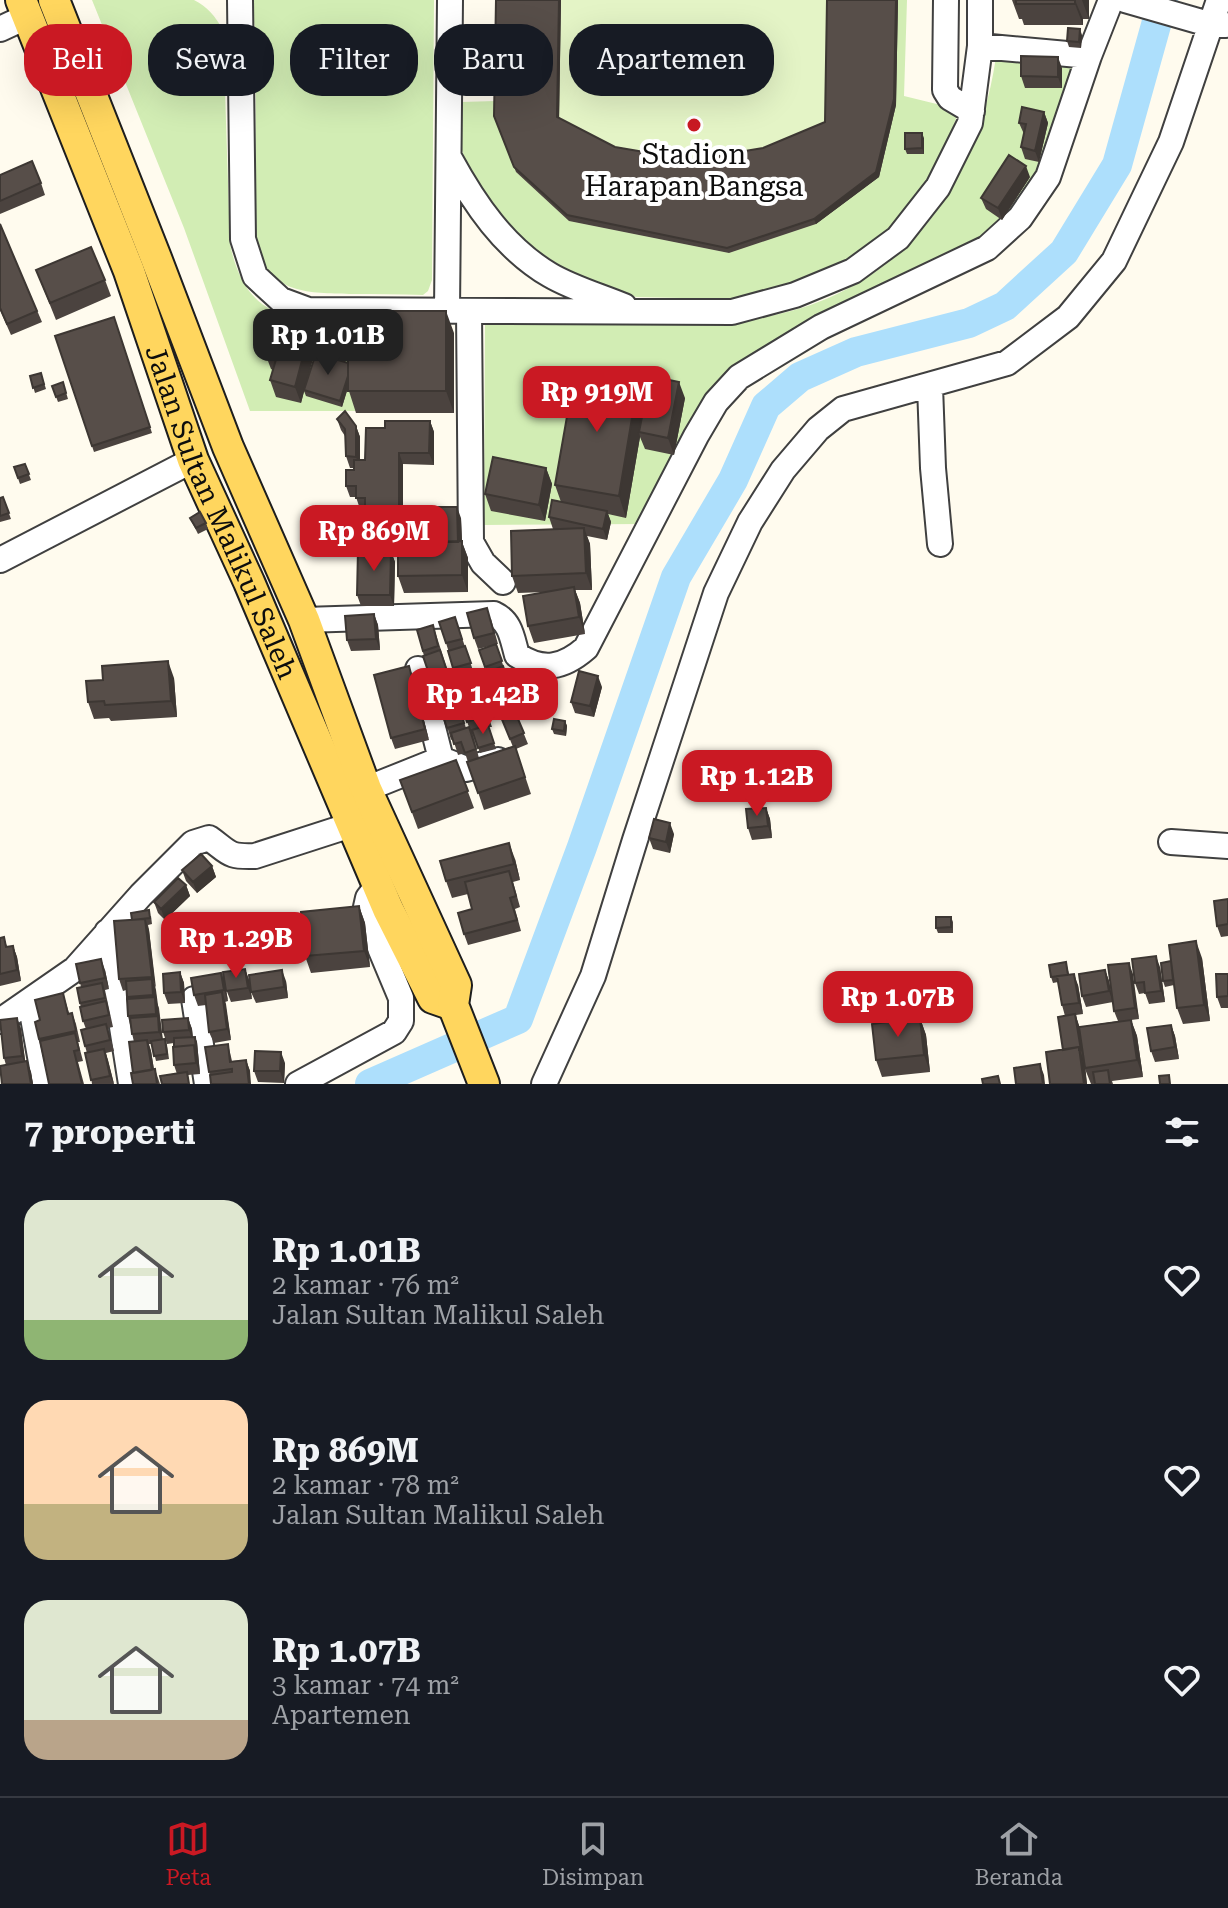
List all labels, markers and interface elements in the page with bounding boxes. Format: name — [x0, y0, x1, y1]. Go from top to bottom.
chip: Beli — [24, 24, 132, 96]
chip: Sewa — [148, 24, 274, 96]
chip: Filter — [290, 24, 418, 96]
chip: Baru — [434, 24, 553, 96]
chip: Apartemen — [569, 24, 774, 96]
marker: Stadion Harapan Bangsa — [685, 116, 703, 134]
place label: Stadion Harapan Bangsa — [585, 138, 803, 203]
pin: Rp 1.01B — [245, 309, 411, 377]
text: Rp 1.01B — [271, 320, 385, 350]
street label: Jalan Sultan Malikul Saleh — [139, 341, 305, 684]
pin: Rp 919M — [523, 366, 671, 434]
text: Rp 919M — [541, 377, 653, 407]
pin: Rp 869M — [300, 505, 448, 573]
text: Rp 869M — [318, 516, 430, 546]
pin: Rp 1.42B — [400, 668, 566, 736]
text: Rp 1.42B — [426, 679, 540, 709]
pin: Rp 1.12B — [674, 750, 840, 818]
text: Rp 1.12B — [700, 761, 814, 791]
pin: Rp 1.29B — [153, 912, 319, 980]
text: Rp 1.29B — [179, 923, 293, 953]
pin: Rp 1.07B — [815, 971, 981, 1039]
text: Rp 1.07B — [841, 982, 955, 1012]
icon: filters — [1160, 1110, 1204, 1154]
text: 7 properti — [24, 1112, 196, 1152]
text: Rp 1.01B — [272, 1230, 421, 1270]
icon: home — [88, 1232, 184, 1328]
icon: heart — [1160, 1258, 1204, 1302]
text: 2 kamar · 76 m² — [272, 1270, 459, 1300]
text: Jalan Sultan Malikul Saleh — [272, 1300, 604, 1330]
text: Rp 869M — [272, 1430, 419, 1470]
icon: home — [88, 1432, 184, 1528]
icon: heart — [1160, 1458, 1204, 1502]
text: 2 kamar · 78 m² — [272, 1470, 459, 1500]
text: Jalan Sultan Malikul Saleh — [272, 1500, 604, 1530]
text: Rp 1.07B — [272, 1630, 421, 1670]
icon: home — [88, 1632, 184, 1728]
icon: heart — [1160, 1658, 1204, 1702]
text: 3 kamar · 74 m² — [272, 1670, 459, 1700]
text: Apartemen — [272, 1700, 410, 1730]
tab: Peta — [165, 1817, 211, 1890]
tab: Disimpan — [542, 1817, 644, 1890]
tab: Beranda — [975, 1817, 1063, 1890]

